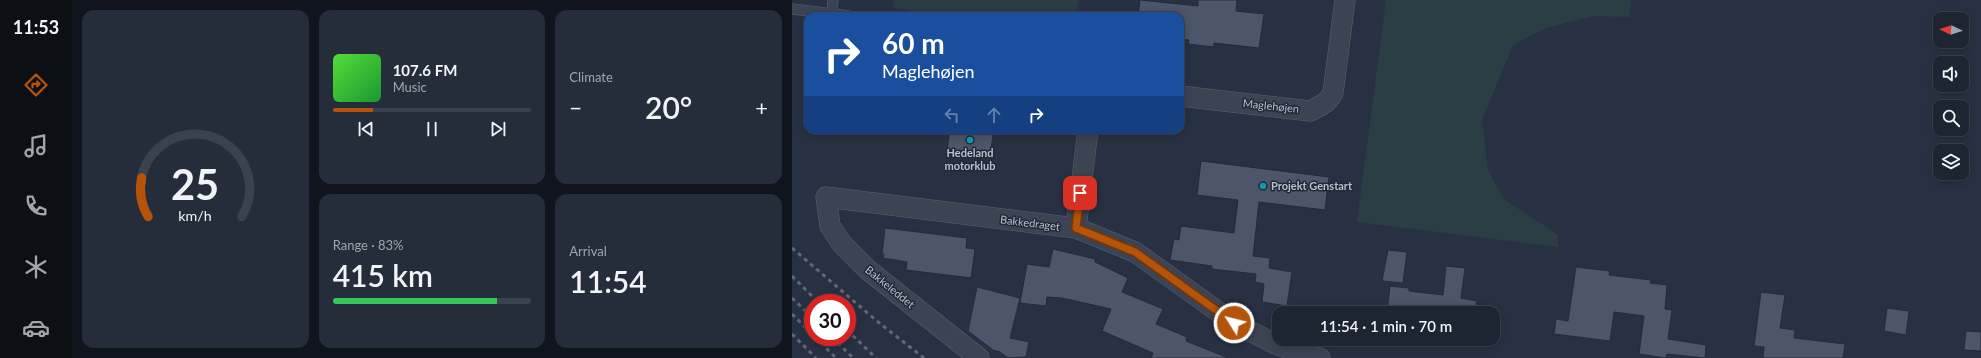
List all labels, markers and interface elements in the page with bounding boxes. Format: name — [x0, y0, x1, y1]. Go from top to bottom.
north arrow — [1933, 12, 1969, 48]
map controls — [1933, 12, 1969, 180]
text: 11:53 — [13, 16, 59, 38]
text: 60 m — [882, 26, 945, 60]
icon: right — [816, 28, 868, 80]
button: sound — [1933, 56, 1969, 92]
text: Maglehøjen — [882, 60, 975, 82]
text: 107.6 FM — [393, 61, 457, 79]
text: Climate — [569, 69, 613, 85]
icon: directions — [22, 71, 50, 99]
text: Music — [393, 79, 427, 95]
text: 20° — [645, 89, 692, 125]
text: − — [569, 94, 582, 121]
text: + — [755, 94, 768, 121]
street label: Maglehøjen — [1242, 96, 1300, 115]
button: search — [1933, 100, 1969, 136]
icon: left — [941, 104, 963, 126]
icon: ahead — [983, 104, 1005, 126]
icon: right — [1025, 104, 1047, 126]
icon: previous — [355, 118, 377, 140]
icon: pause — [421, 118, 443, 140]
icon: next — [487, 118, 509, 140]
icon: music — [22, 132, 50, 160]
marker: Hedeland motorklub — [965, 135, 975, 145]
button: layers — [1933, 144, 1969, 180]
place label: Hedeland motorklub — [945, 146, 995, 172]
text: 25 — [171, 159, 219, 209]
pin — [1063, 176, 1097, 210]
place label: Projekt Genstart — [1271, 179, 1353, 192]
marker: Projekt Genstart — [1258, 181, 1268, 191]
icon: arrive — [1069, 182, 1091, 204]
icon: phone — [22, 192, 50, 220]
text: km/h — [179, 207, 212, 224]
street label: Bakkedraget — [999, 212, 1061, 233]
text: Range · 83% — [333, 237, 403, 253]
text: Arrival — [569, 243, 607, 259]
icon: climate — [22, 253, 50, 281]
text: 415 km — [333, 257, 433, 293]
text: 11:54 — [569, 263, 647, 299]
street label: Bakkeleddet — [863, 263, 918, 310]
speed limit sign: 30 — [804, 294, 856, 346]
position arrow — [1213, 302, 1255, 344]
icon: car — [22, 314, 50, 342]
text: 11:54 · 1 min · 70 m — [1320, 317, 1452, 335]

